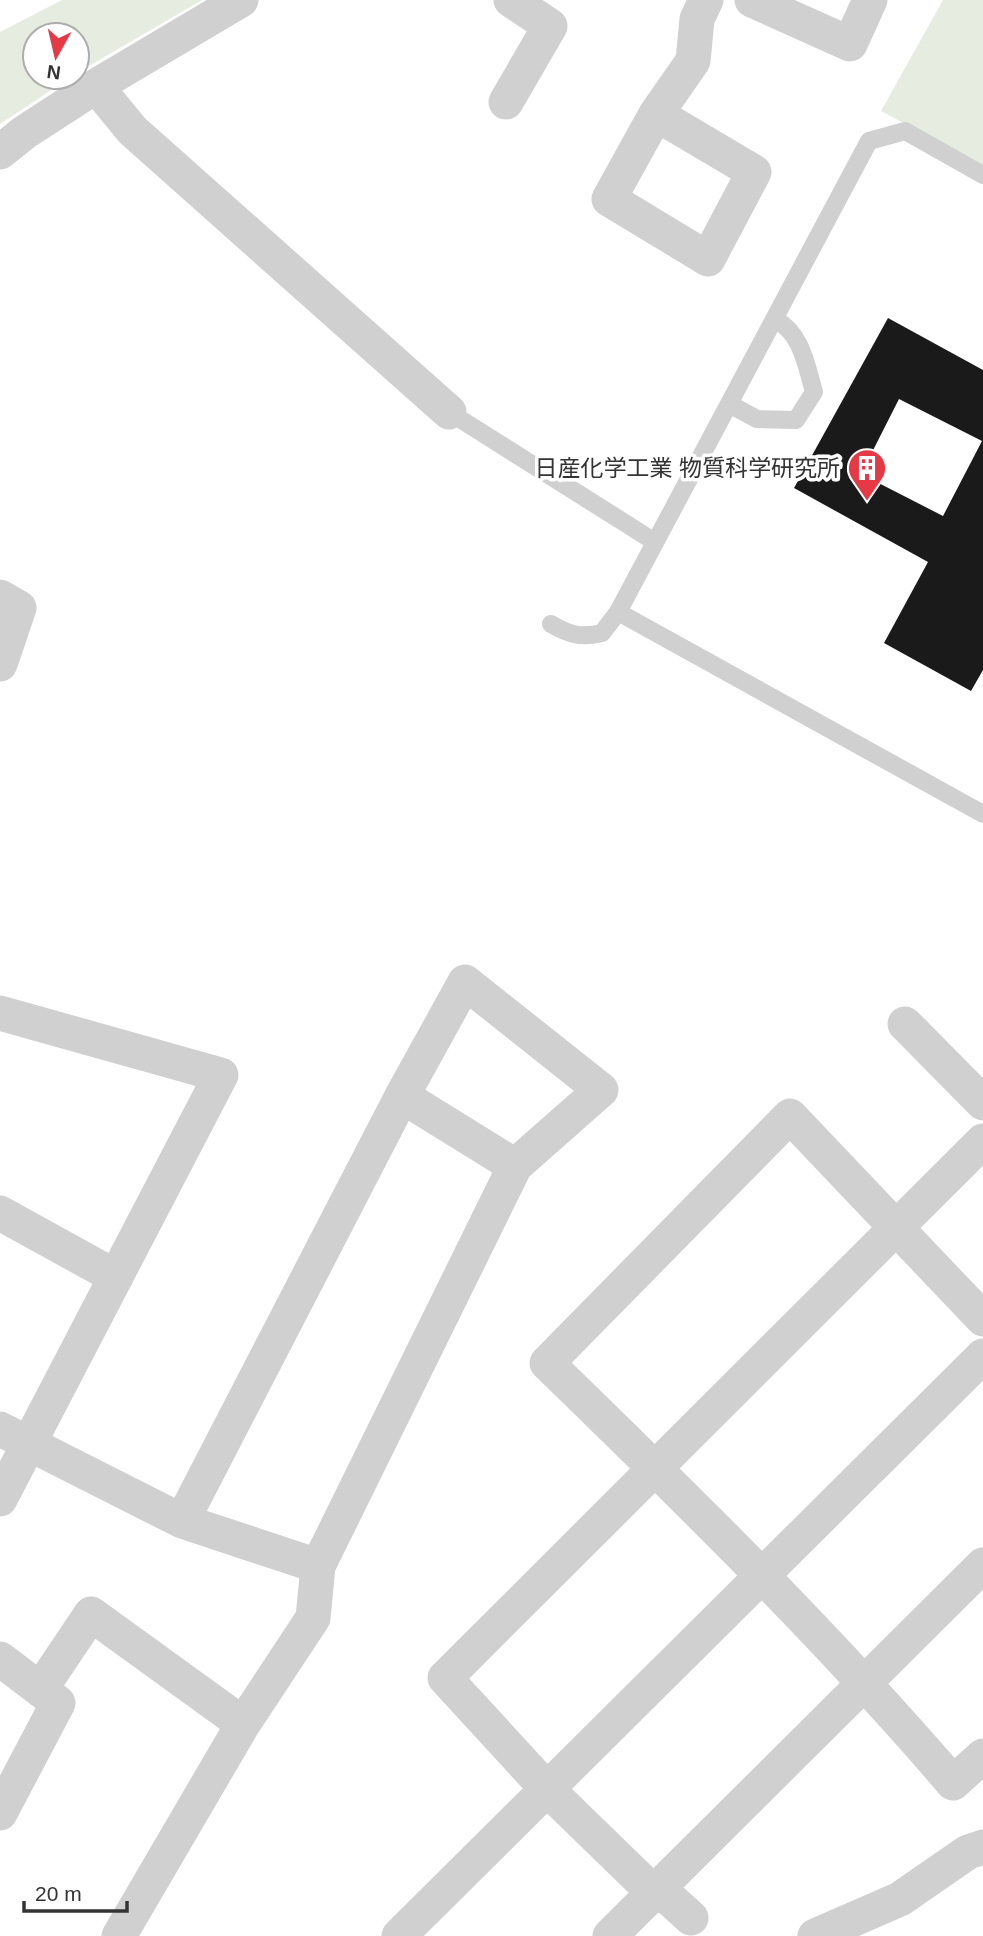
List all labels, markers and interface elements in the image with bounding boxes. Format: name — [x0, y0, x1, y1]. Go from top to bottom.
north arrow — [21, 21, 91, 91]
text: N — [45, 61, 62, 84]
building icon: 日産化学工業 物質科学研究所 — [846, 447, 888, 502]
place label: 日産化学工業 物質科学研究所 — [535, 455, 840, 481]
scale bar — [24, 1870, 128, 1914]
text: 20 m — [35, 1882, 82, 1905]

